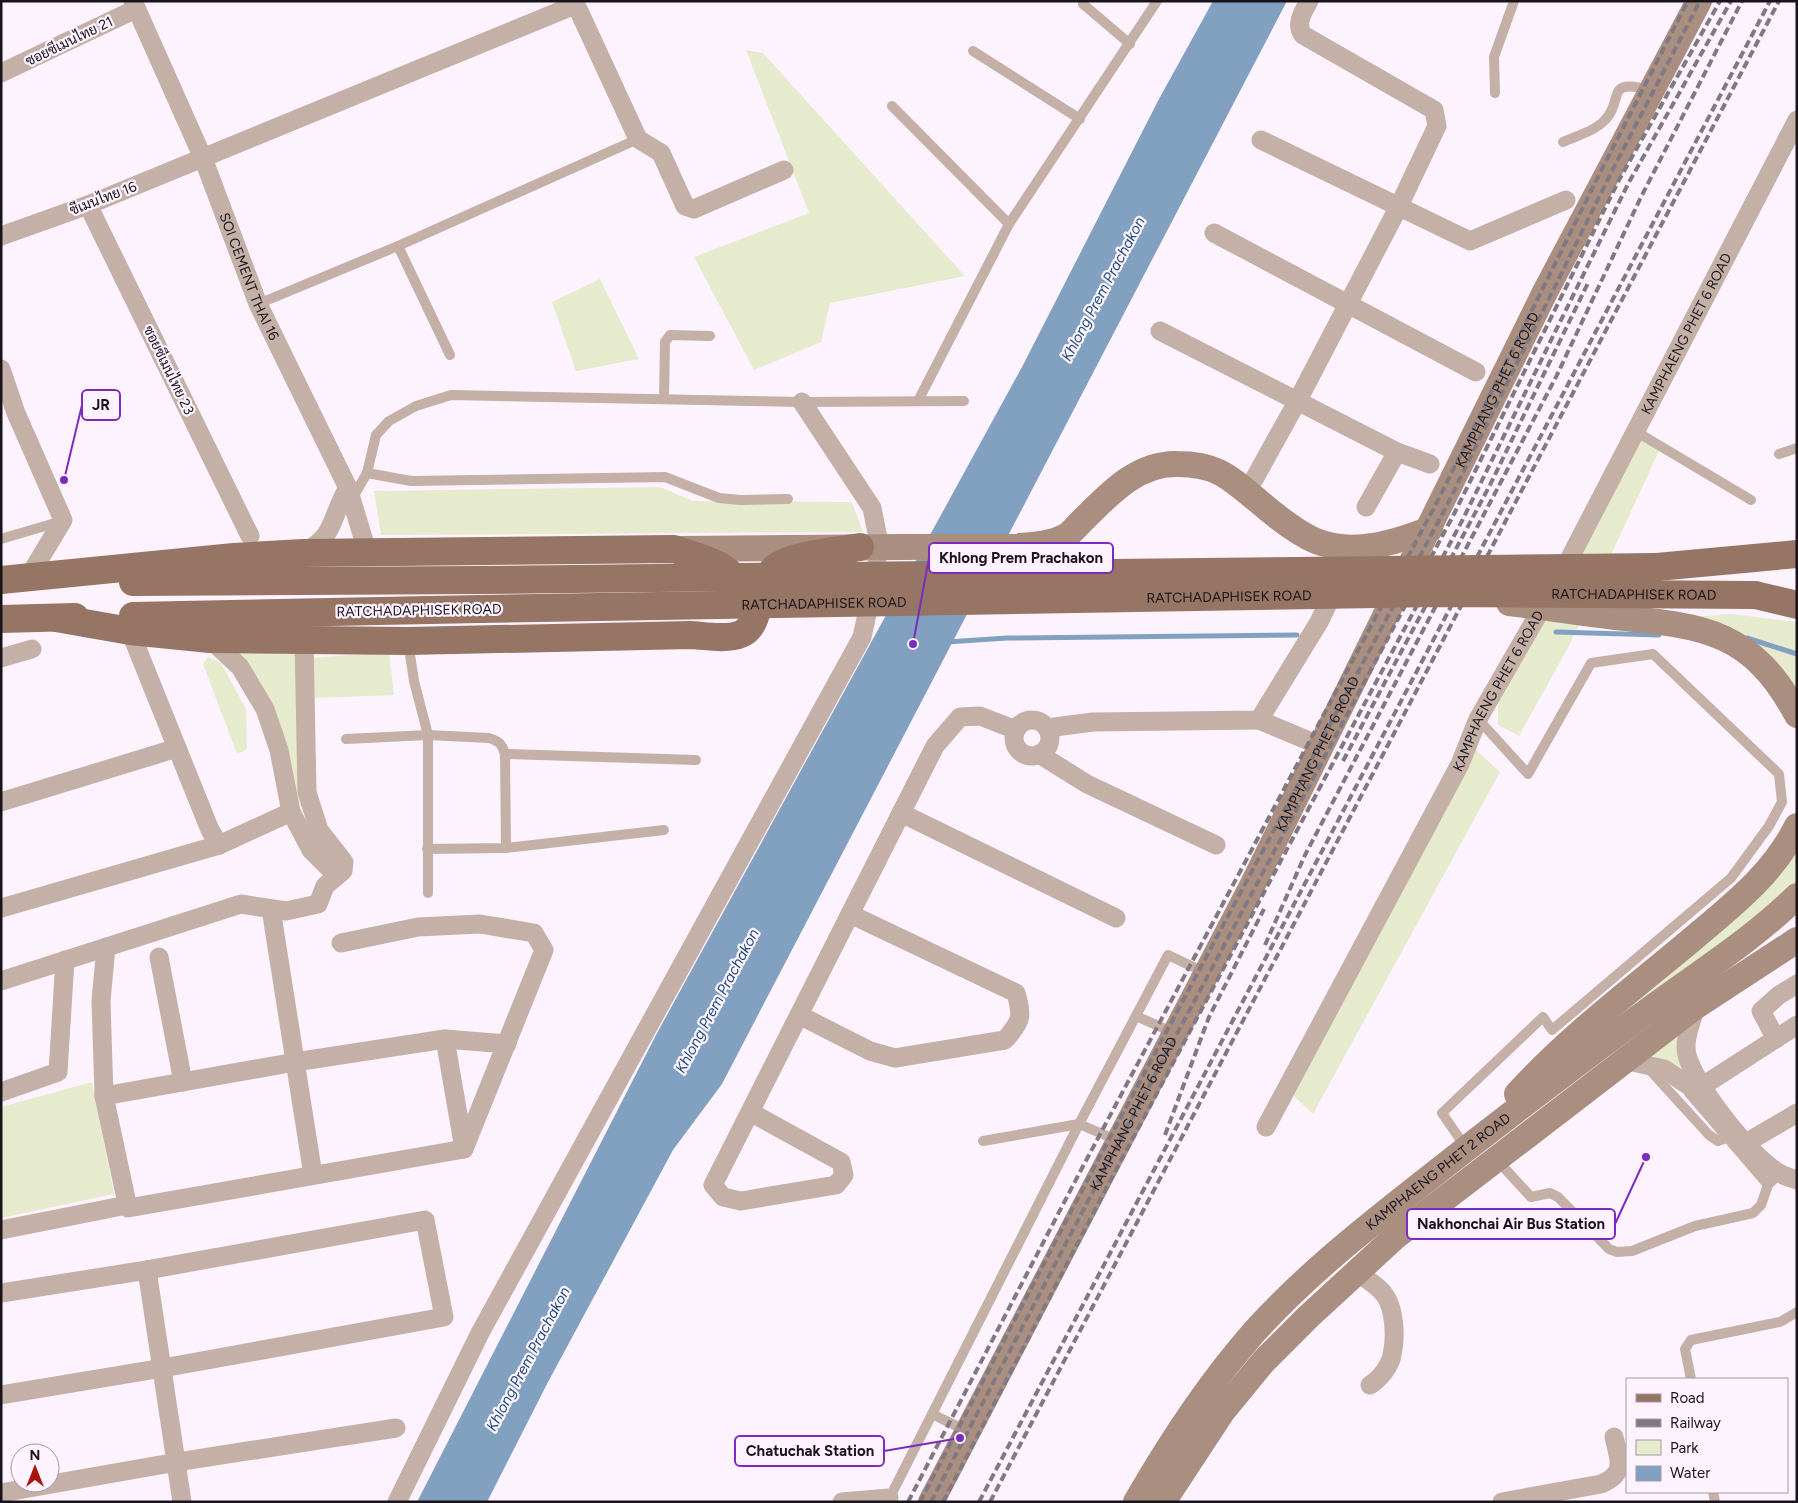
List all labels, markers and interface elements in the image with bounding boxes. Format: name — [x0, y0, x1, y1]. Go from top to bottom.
street label: ซอยซีเมนไทย 21 — [22, 12, 116, 70]
street label: ซีเมนไทย 16 — [67, 177, 139, 219]
street label: SOI CEMENT THAI 16 — [215, 210, 282, 343]
water label: Khlong Prem Prachakon — [1057, 214, 1149, 364]
street label: KAMPHAENG PHET 6 ROAD — [1638, 250, 1736, 417]
street label: KAMPHANG PHET 6 ROAD — [1452, 309, 1543, 470]
street label: ซอยซีเมนไทย 23 — [140, 323, 198, 417]
callout: JR — [82, 390, 120, 420]
text: JR — [92, 396, 110, 414]
callout: Khlong Prem Prachakon — [929, 543, 1113, 573]
text: Khlong Prem Prachakon — [939, 549, 1103, 567]
street label: RATCHADAPHISEK ROAD — [1551, 586, 1716, 604]
street label: RATCHADAPHISEK ROAD — [1146, 587, 1312, 607]
street label: RATCHADAPHISEK ROAD — [741, 594, 907, 614]
street label: RATCHADAPHISEK ROAD — [336, 601, 502, 620]
street label: KAMPHAENG PHET 6 ROAD — [1449, 608, 1547, 775]
street label: KAMPHANG PHET 6 ROAD — [1272, 673, 1363, 835]
water label: Khlong Prem Prachakon — [671, 926, 763, 1076]
street label: KAMPHANG PHET 6 ROAD — [1087, 1034, 1181, 1194]
street label: KAMPHAENG PHET 2 ROAD — [1363, 1110, 1514, 1234]
callout: Nakhonchai Air Bus Station — [1407, 1209, 1615, 1239]
text: Nakhonchai Air Bus Station — [1417, 1215, 1605, 1233]
water label: Khlong Prem Prachakon — [482, 1284, 574, 1434]
legend — [1626, 1378, 1788, 1493]
text: Road — [1670, 1389, 1705, 1407]
text: Railway — [1670, 1414, 1721, 1432]
callout: Chatuchak Station — [735, 1436, 884, 1466]
text: Park — [1670, 1439, 1699, 1457]
text: Chatuchak Station — [746, 1442, 874, 1460]
north arrow — [10, 1443, 60, 1493]
text: N — [30, 1447, 40, 1464]
text: Water — [1670, 1464, 1710, 1482]

